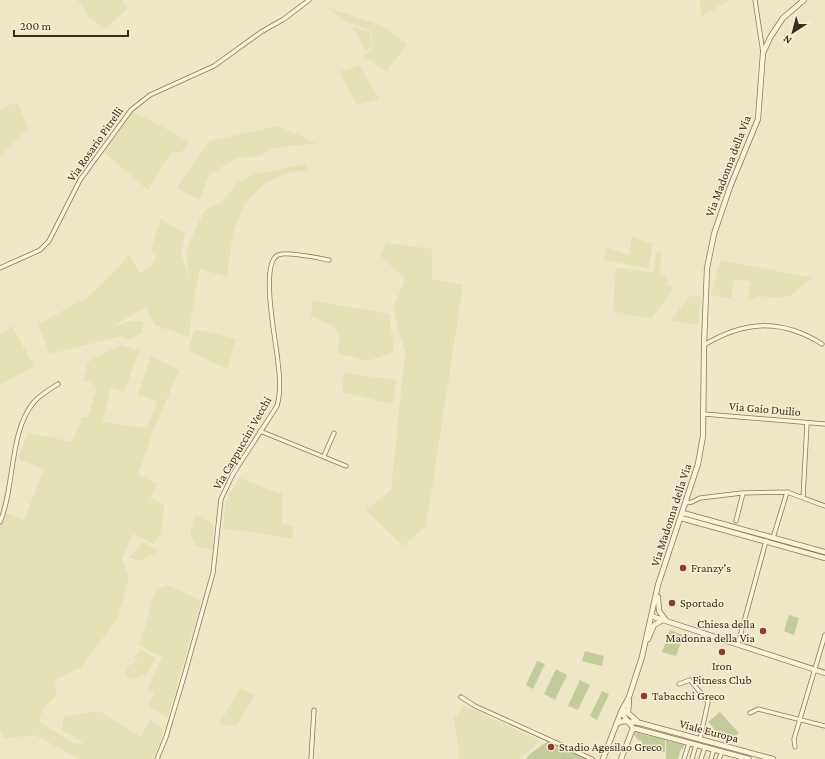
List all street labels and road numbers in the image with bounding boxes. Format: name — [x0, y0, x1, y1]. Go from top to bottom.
street label: Via Rosario Pitrelli — [64, 104, 126, 184]
street label: Via Madonna della Via — [702, 113, 754, 219]
street label: Via Cappuccini Vecchi — [210, 394, 274, 492]
street label: Via Gaio Duilio — [729, 399, 801, 419]
street label: Via Madonna della Via — [648, 461, 694, 568]
street label: Viale Europa — [678, 716, 741, 746]

